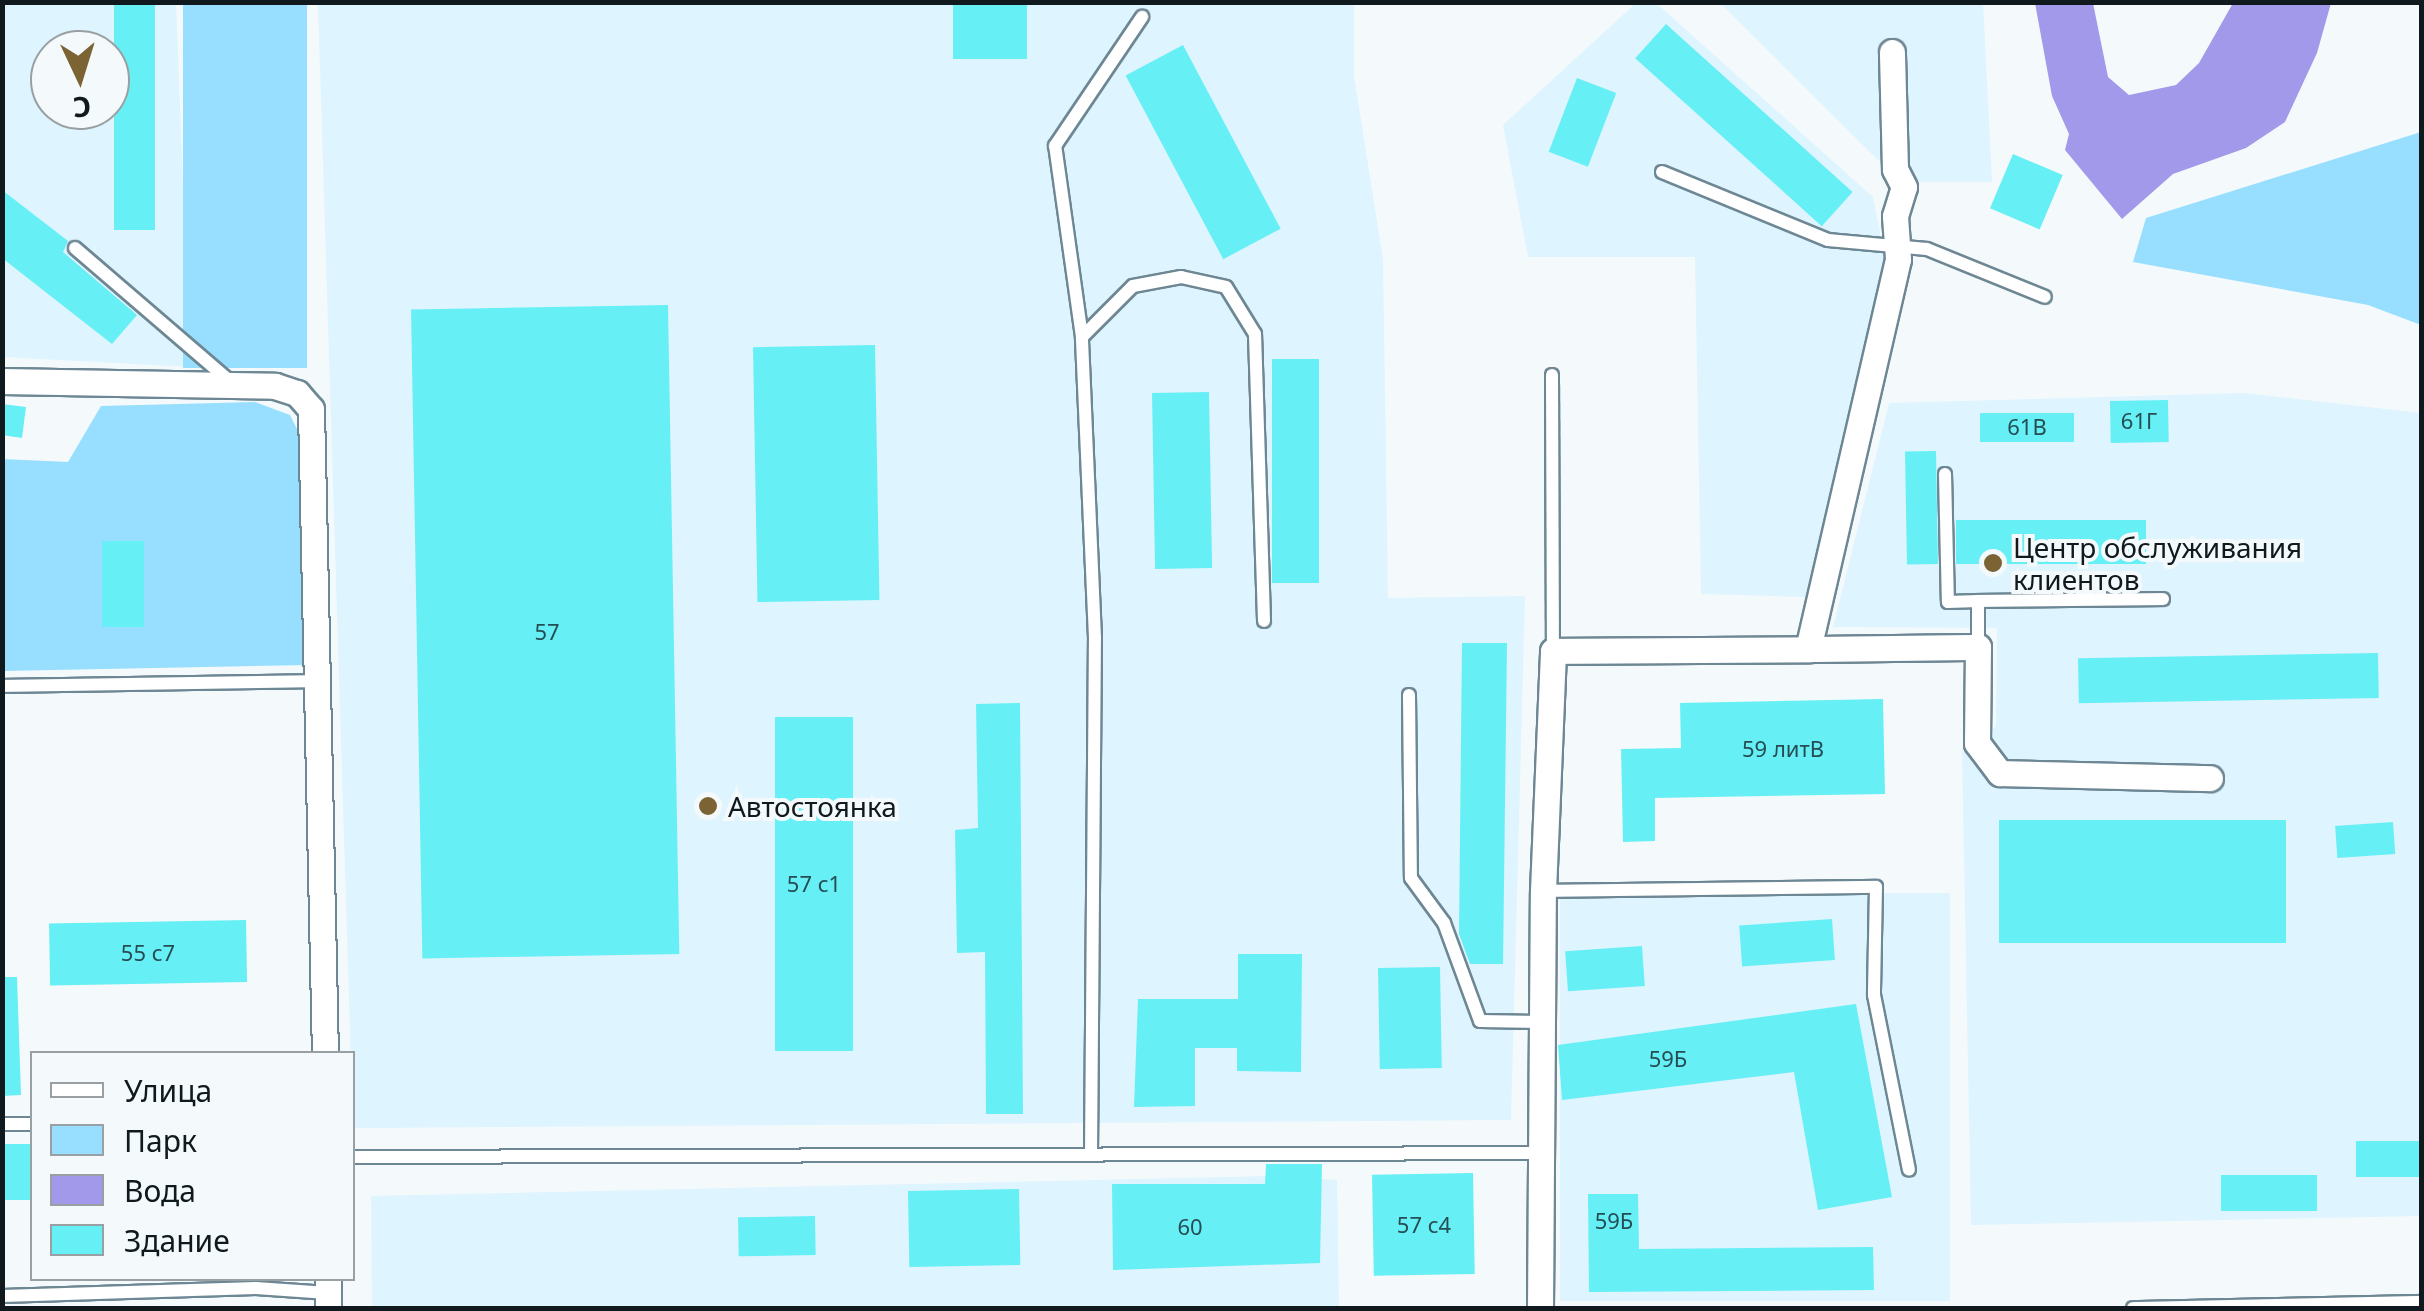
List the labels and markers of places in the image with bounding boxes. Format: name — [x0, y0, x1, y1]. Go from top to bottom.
place label: Центр обслуживания клиентов — [2013, 530, 2302, 596]
marker: Центр обслуживания клиентов — [1982, 552, 2004, 574]
place label: Автостоянка — [728, 789, 897, 823]
marker: Автостоянка — [697, 795, 719, 817]

